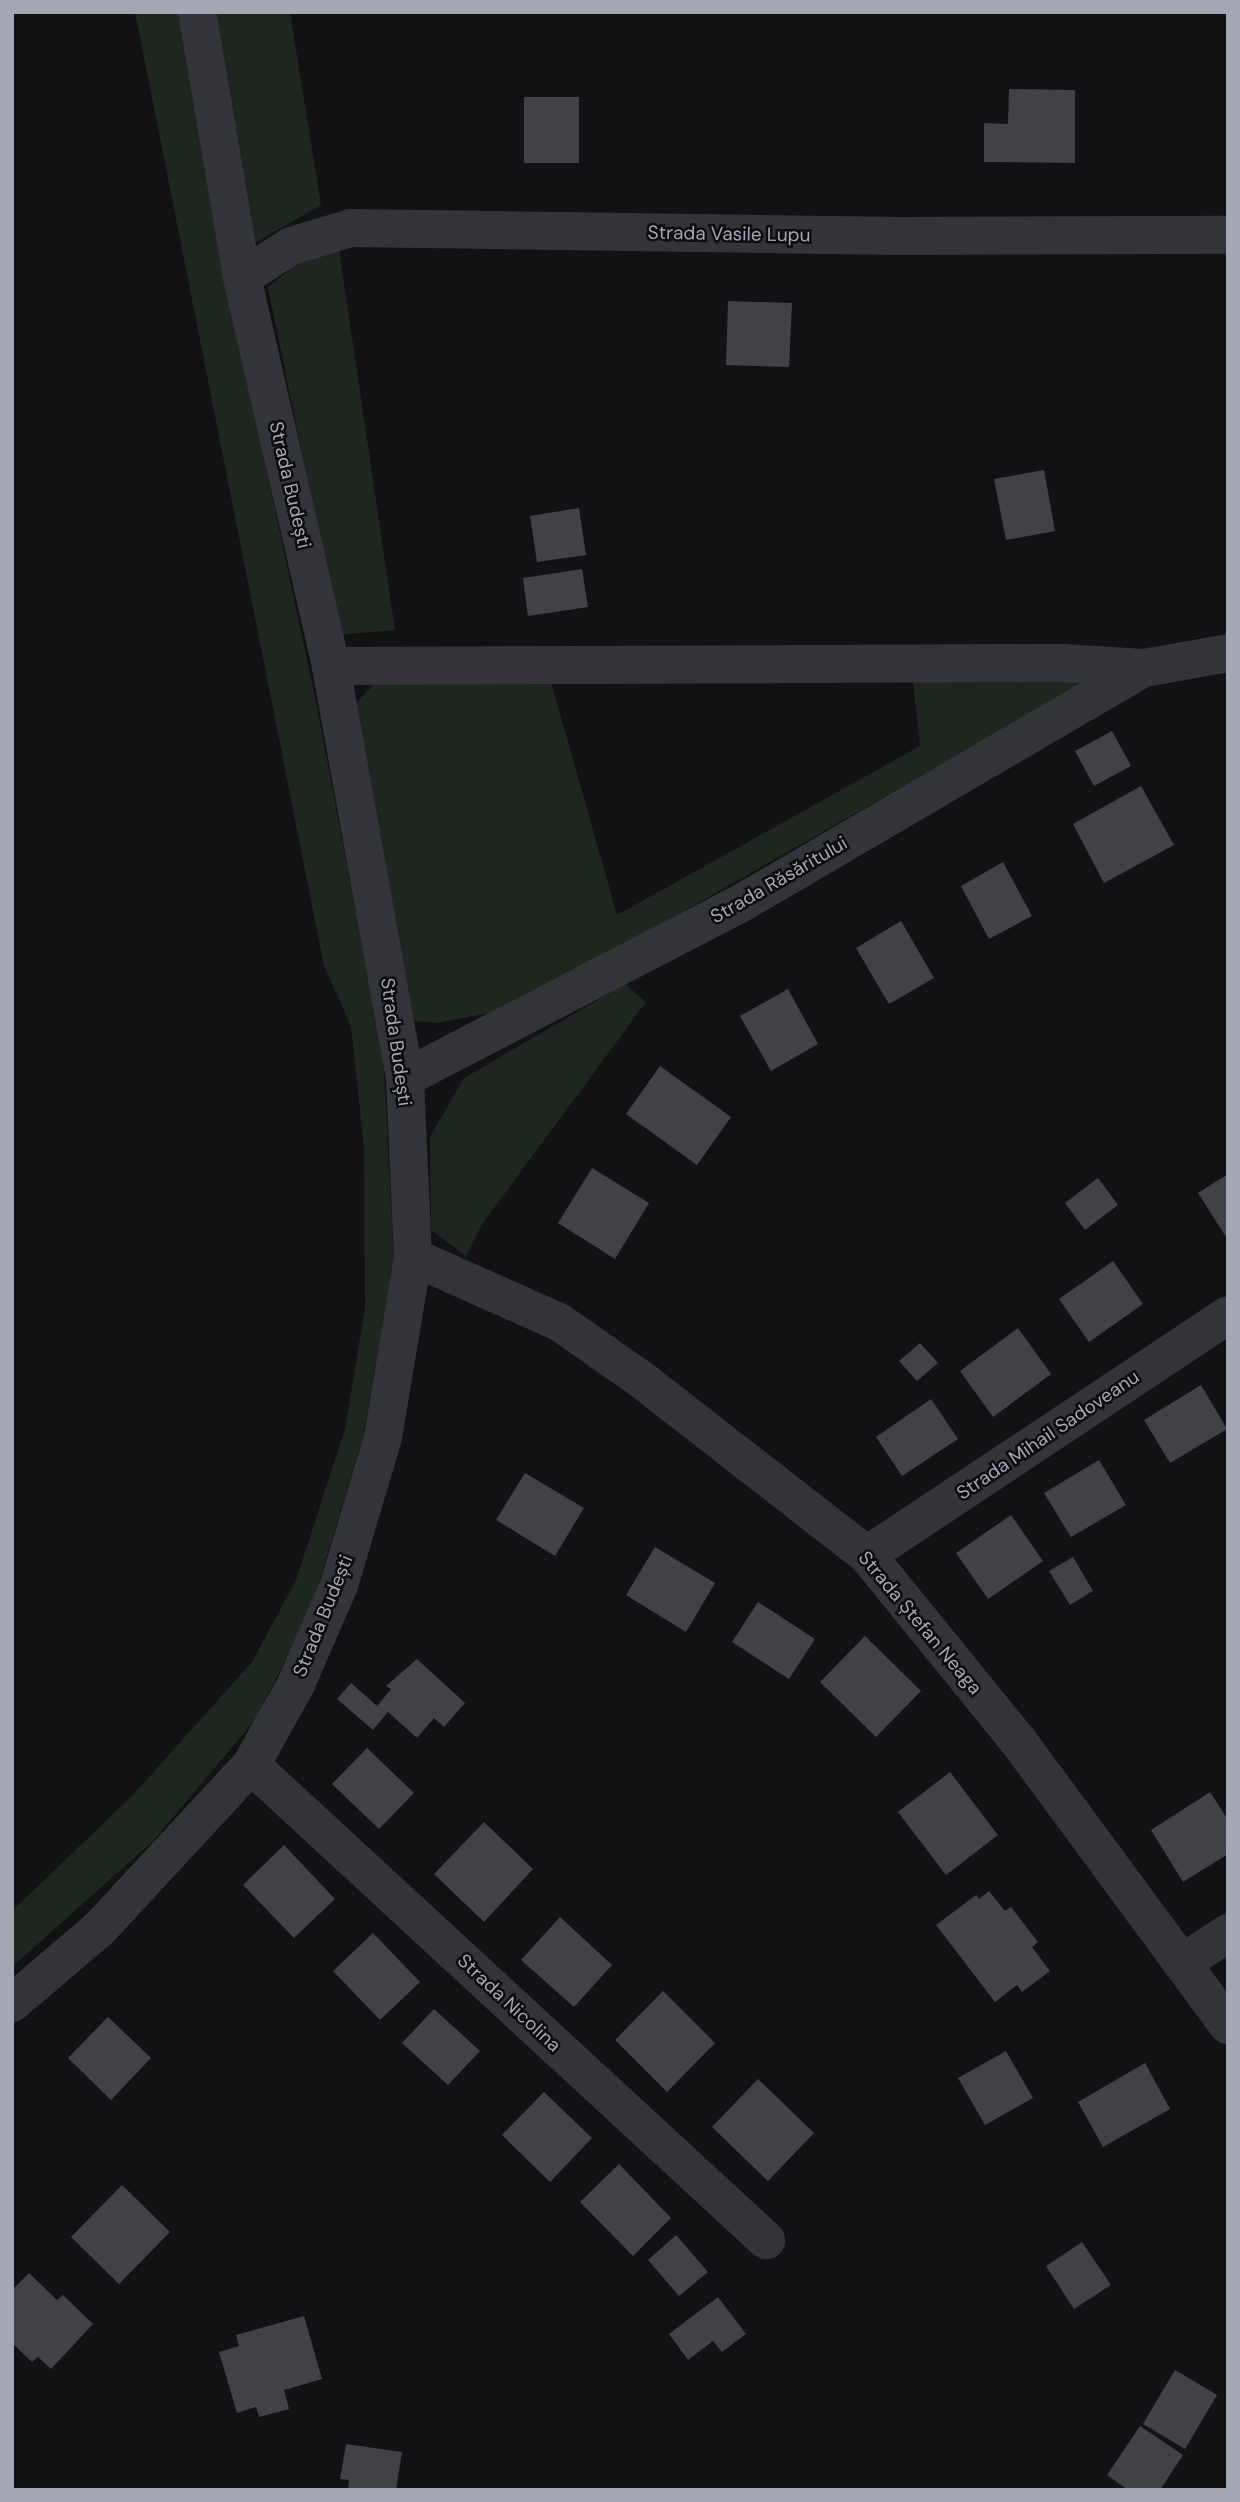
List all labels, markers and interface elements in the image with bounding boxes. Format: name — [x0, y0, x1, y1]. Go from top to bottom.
street label: Strada Vasile Lupu — [647, 221, 811, 247]
street label: Strada Budești — [264, 419, 316, 551]
street label: Strada Răsăritului — [707, 832, 851, 928]
street label: Strada Budești — [376, 976, 416, 1108]
street label: Strada Mihail Sadoveanu — [952, 1365, 1144, 1505]
street label: Strada Ștefan Neaga — [854, 1547, 986, 1699]
street label: Strada Budești — [288, 1552, 358, 1680]
street label: Strada Nicolina — [453, 1949, 565, 2057]

